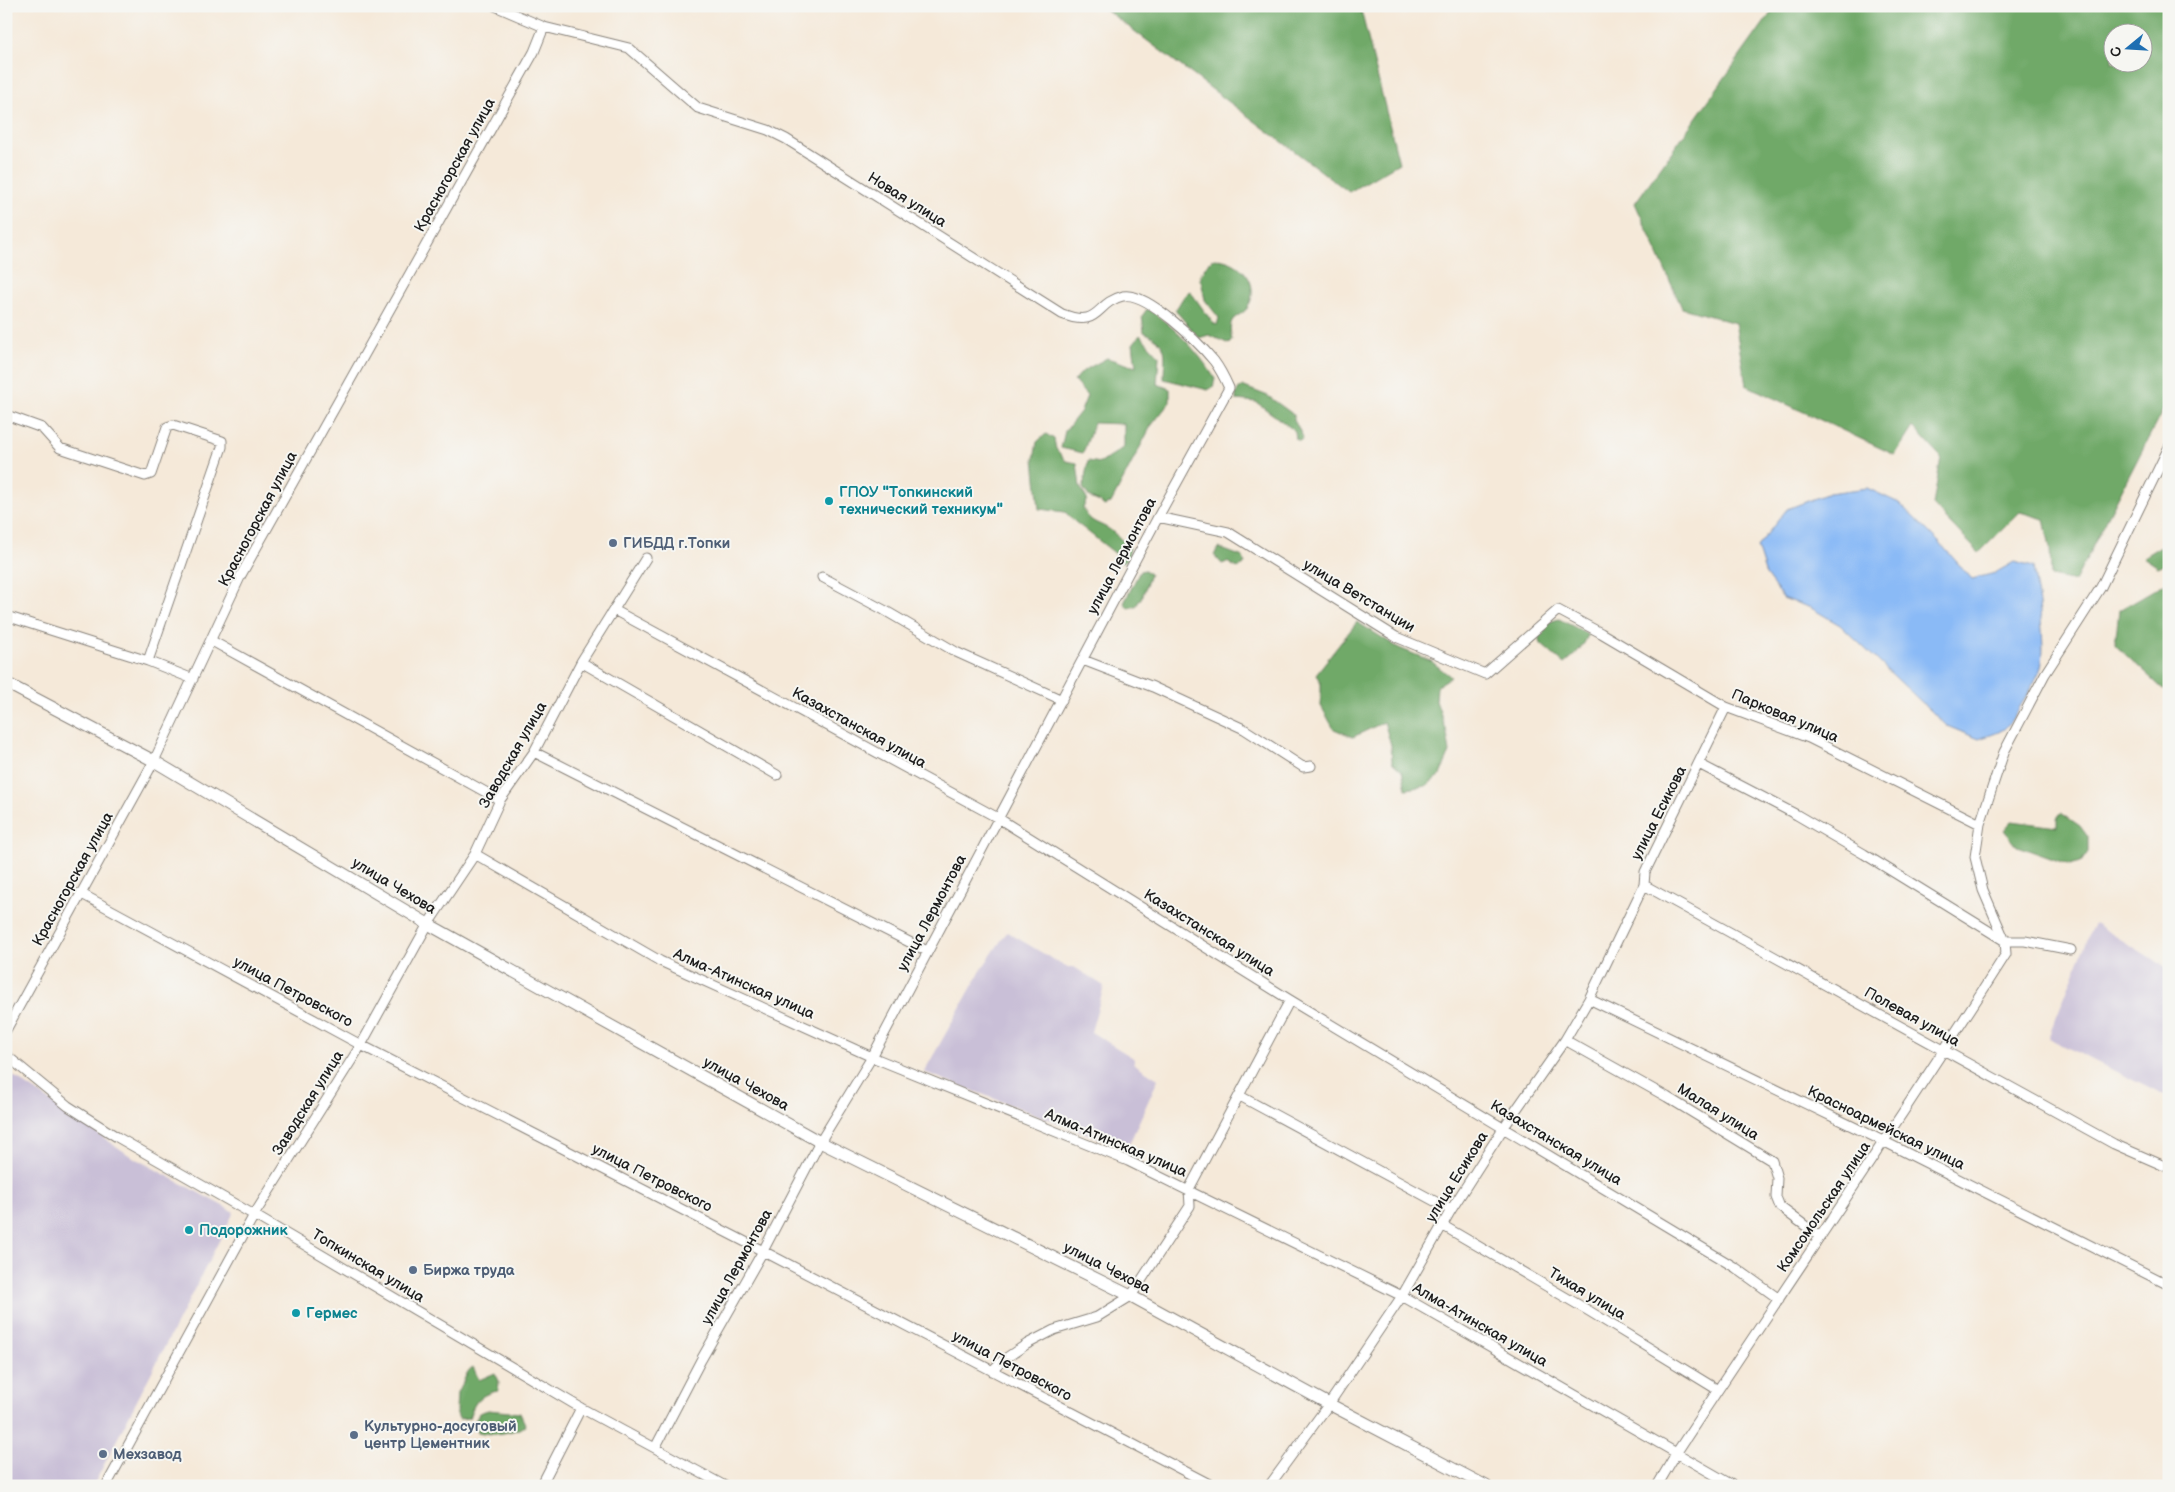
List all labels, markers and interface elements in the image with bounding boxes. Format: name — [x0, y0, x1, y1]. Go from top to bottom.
north arrow — [2102, 22, 2152, 72]
text: С — [2106, 44, 2126, 59]
street label: Красногорская улица — [410, 95, 500, 235]
street label: Новая улица — [864, 168, 950, 232]
street label: Красногорская улица — [214, 448, 302, 590]
place label: ГПОУ "Топкинский технический техникум" — [839, 483, 1003, 519]
street label: улица Лермонтова — [1083, 494, 1161, 618]
marker: ГПОУ "Топкинский технический техникум" — [823, 495, 835, 507]
place label: ГИБДД г.Топки — [623, 534, 730, 553]
marker: ГИБДД г.Топки — [607, 537, 619, 549]
street label: улица Ветстанции — [1300, 555, 1418, 637]
street label: Казахстанская улица — [789, 683, 930, 773]
street label: Парковая улица — [1728, 685, 1842, 747]
street label: Заводская улица — [475, 698, 551, 812]
street label: улица Есикова — [1627, 763, 1691, 863]
street label: Красногорская улица — [28, 809, 118, 949]
street label: улица Лермонтова — [893, 851, 971, 975]
street label: улица Чехова — [348, 853, 440, 919]
street label: Казахстанская улица — [1140, 885, 1278, 981]
street label: Алма-Атинская улица — [670, 944, 818, 1024]
street label: улица Петровского — [230, 953, 356, 1032]
street label: Полевая улица — [1861, 983, 1963, 1051]
street label: Заводская улица — [268, 1047, 348, 1159]
street label: улица Чехова — [700, 1053, 792, 1115]
street label: Малая улица — [1674, 1079, 1762, 1145]
street label: Красноармейская улица — [1804, 1082, 1968, 1174]
street label: Казахстанская улица — [1487, 1096, 1626, 1190]
street label: Алма-Атинская улица — [1041, 1104, 1190, 1182]
street label: улица Есикова — [1422, 1128, 1493, 1226]
street label: Комсомольская улица — [1773, 1138, 1875, 1276]
street label: улица Петровского — [589, 1139, 715, 1217]
street label: улица Лермонтова — [697, 1206, 777, 1328]
place label: Подорожник — [199, 1221, 289, 1240]
marker: Подорожник — [183, 1224, 195, 1236]
street label: Топкинская улица — [308, 1225, 428, 1307]
street label: улица Чехова — [1060, 1238, 1154, 1298]
place label: Биржа труда — [423, 1261, 515, 1280]
marker: Биржа труда — [407, 1264, 419, 1276]
street label: Тихая улица — [1545, 1264, 1629, 1324]
street label: Алма-Атинская улица — [1408, 1278, 1551, 1371]
place label: Гермес — [306, 1304, 358, 1323]
marker: Гермес — [290, 1307, 302, 1319]
street label: улица Петровского — [949, 1327, 1075, 1406]
place label: Культурно-досуговый центр Цементник — [364, 1417, 517, 1453]
marker: Культурно-досуговый центр Цементник — [348, 1429, 360, 1441]
place label: Мехзавод — [113, 1445, 182, 1464]
marker: Мехзавод — [97, 1448, 109, 1460]

